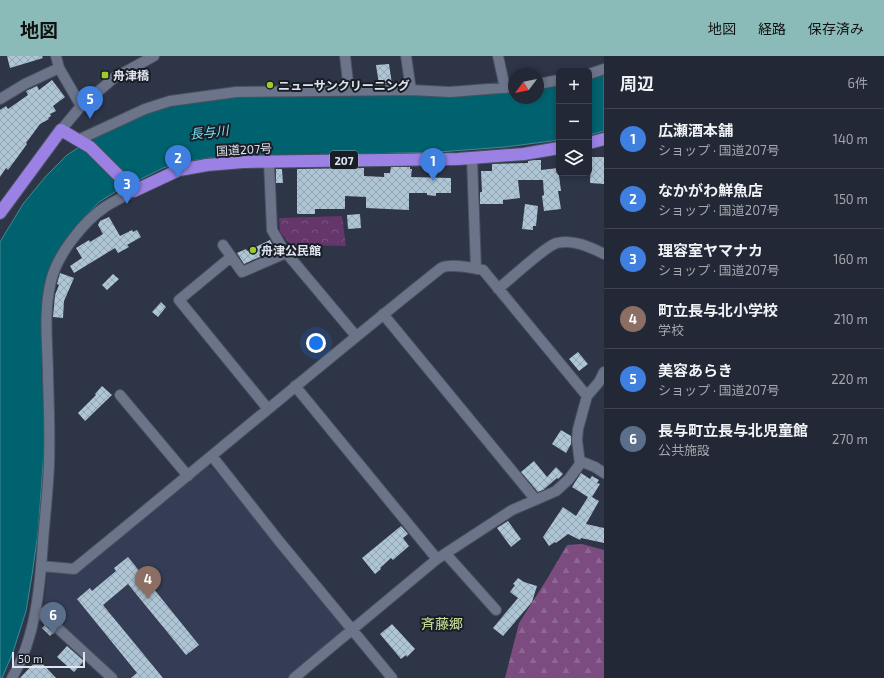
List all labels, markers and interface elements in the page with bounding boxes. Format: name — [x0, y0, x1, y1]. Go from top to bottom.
text: 地図 — [20, 18, 58, 41]
text: 地図 — [708, 20, 736, 37]
text: 経路 — [758, 20, 786, 37]
text: 保存済み — [808, 20, 864, 37]
place label: 舟津橋 — [113, 68, 150, 82]
north arrow — [508, 68, 544, 104]
map controls — [556, 68, 592, 176]
button: + — [556, 68, 592, 104]
marker: 舟津橋 — [100, 70, 110, 80]
text: 周辺 — [620, 73, 654, 93]
text: 6件 — [848, 75, 868, 91]
place label: ニューサンクリーニング — [278, 78, 410, 92]
marker: ニューサンクリーニング — [265, 80, 275, 90]
pin: 5 — [77, 86, 103, 119]
button: − — [556, 104, 592, 140]
text: 広瀬酒本舗 — [658, 121, 733, 139]
water label: 長与川 — [189, 122, 231, 142]
text: 1 — [630, 131, 636, 147]
text: 140 m — [833, 131, 868, 147]
button: layers — [556, 140, 592, 176]
street label: 国道207号 — [216, 141, 272, 157]
text: ショップ · 国道207号 — [658, 142, 780, 158]
pin: 2 — [165, 145, 191, 178]
pin: 1 — [420, 148, 446, 181]
road number: 207 — [330, 151, 358, 169]
pin: 3 — [114, 171, 140, 204]
text: なかがわ鮮魚店 — [658, 181, 763, 199]
text: 2 — [629, 191, 637, 207]
text: 150 m — [834, 191, 868, 207]
text: ショップ · 国道207号 — [658, 202, 780, 218]
text: 理容室ヤマナカ — [658, 241, 763, 259]
place label: 舟津公民館 — [261, 243, 321, 257]
marker: 舟津公民館 — [248, 245, 258, 255]
text: 3 — [629, 251, 637, 267]
text: 160 m — [833, 251, 868, 267]
text: ショップ · 国道207号 — [658, 262, 780, 278]
text: 町立長与北小学校 — [658, 301, 778, 319]
text: 4 — [629, 311, 637, 327]
text: 210 m — [833, 311, 868, 327]
text: 学校 — [658, 322, 684, 338]
your location — [306, 333, 326, 353]
text: 美容あらき — [658, 361, 733, 379]
text: 5 — [629, 371, 637, 387]
text: 220 m — [831, 371, 868, 387]
text: ショップ · 国道207号 — [658, 382, 780, 398]
text: 長与町立長与北児童館 — [658, 421, 808, 439]
text: 6 — [629, 431, 637, 447]
text: 270 m — [832, 431, 868, 447]
text: 公共施設 — [658, 442, 710, 458]
pin: 4 — [135, 566, 161, 599]
pin: 6 — [40, 602, 66, 635]
district label: 斉藤郷 — [421, 615, 463, 632]
scale bar — [12, 650, 85, 669]
text: 50 m — [18, 652, 43, 665]

